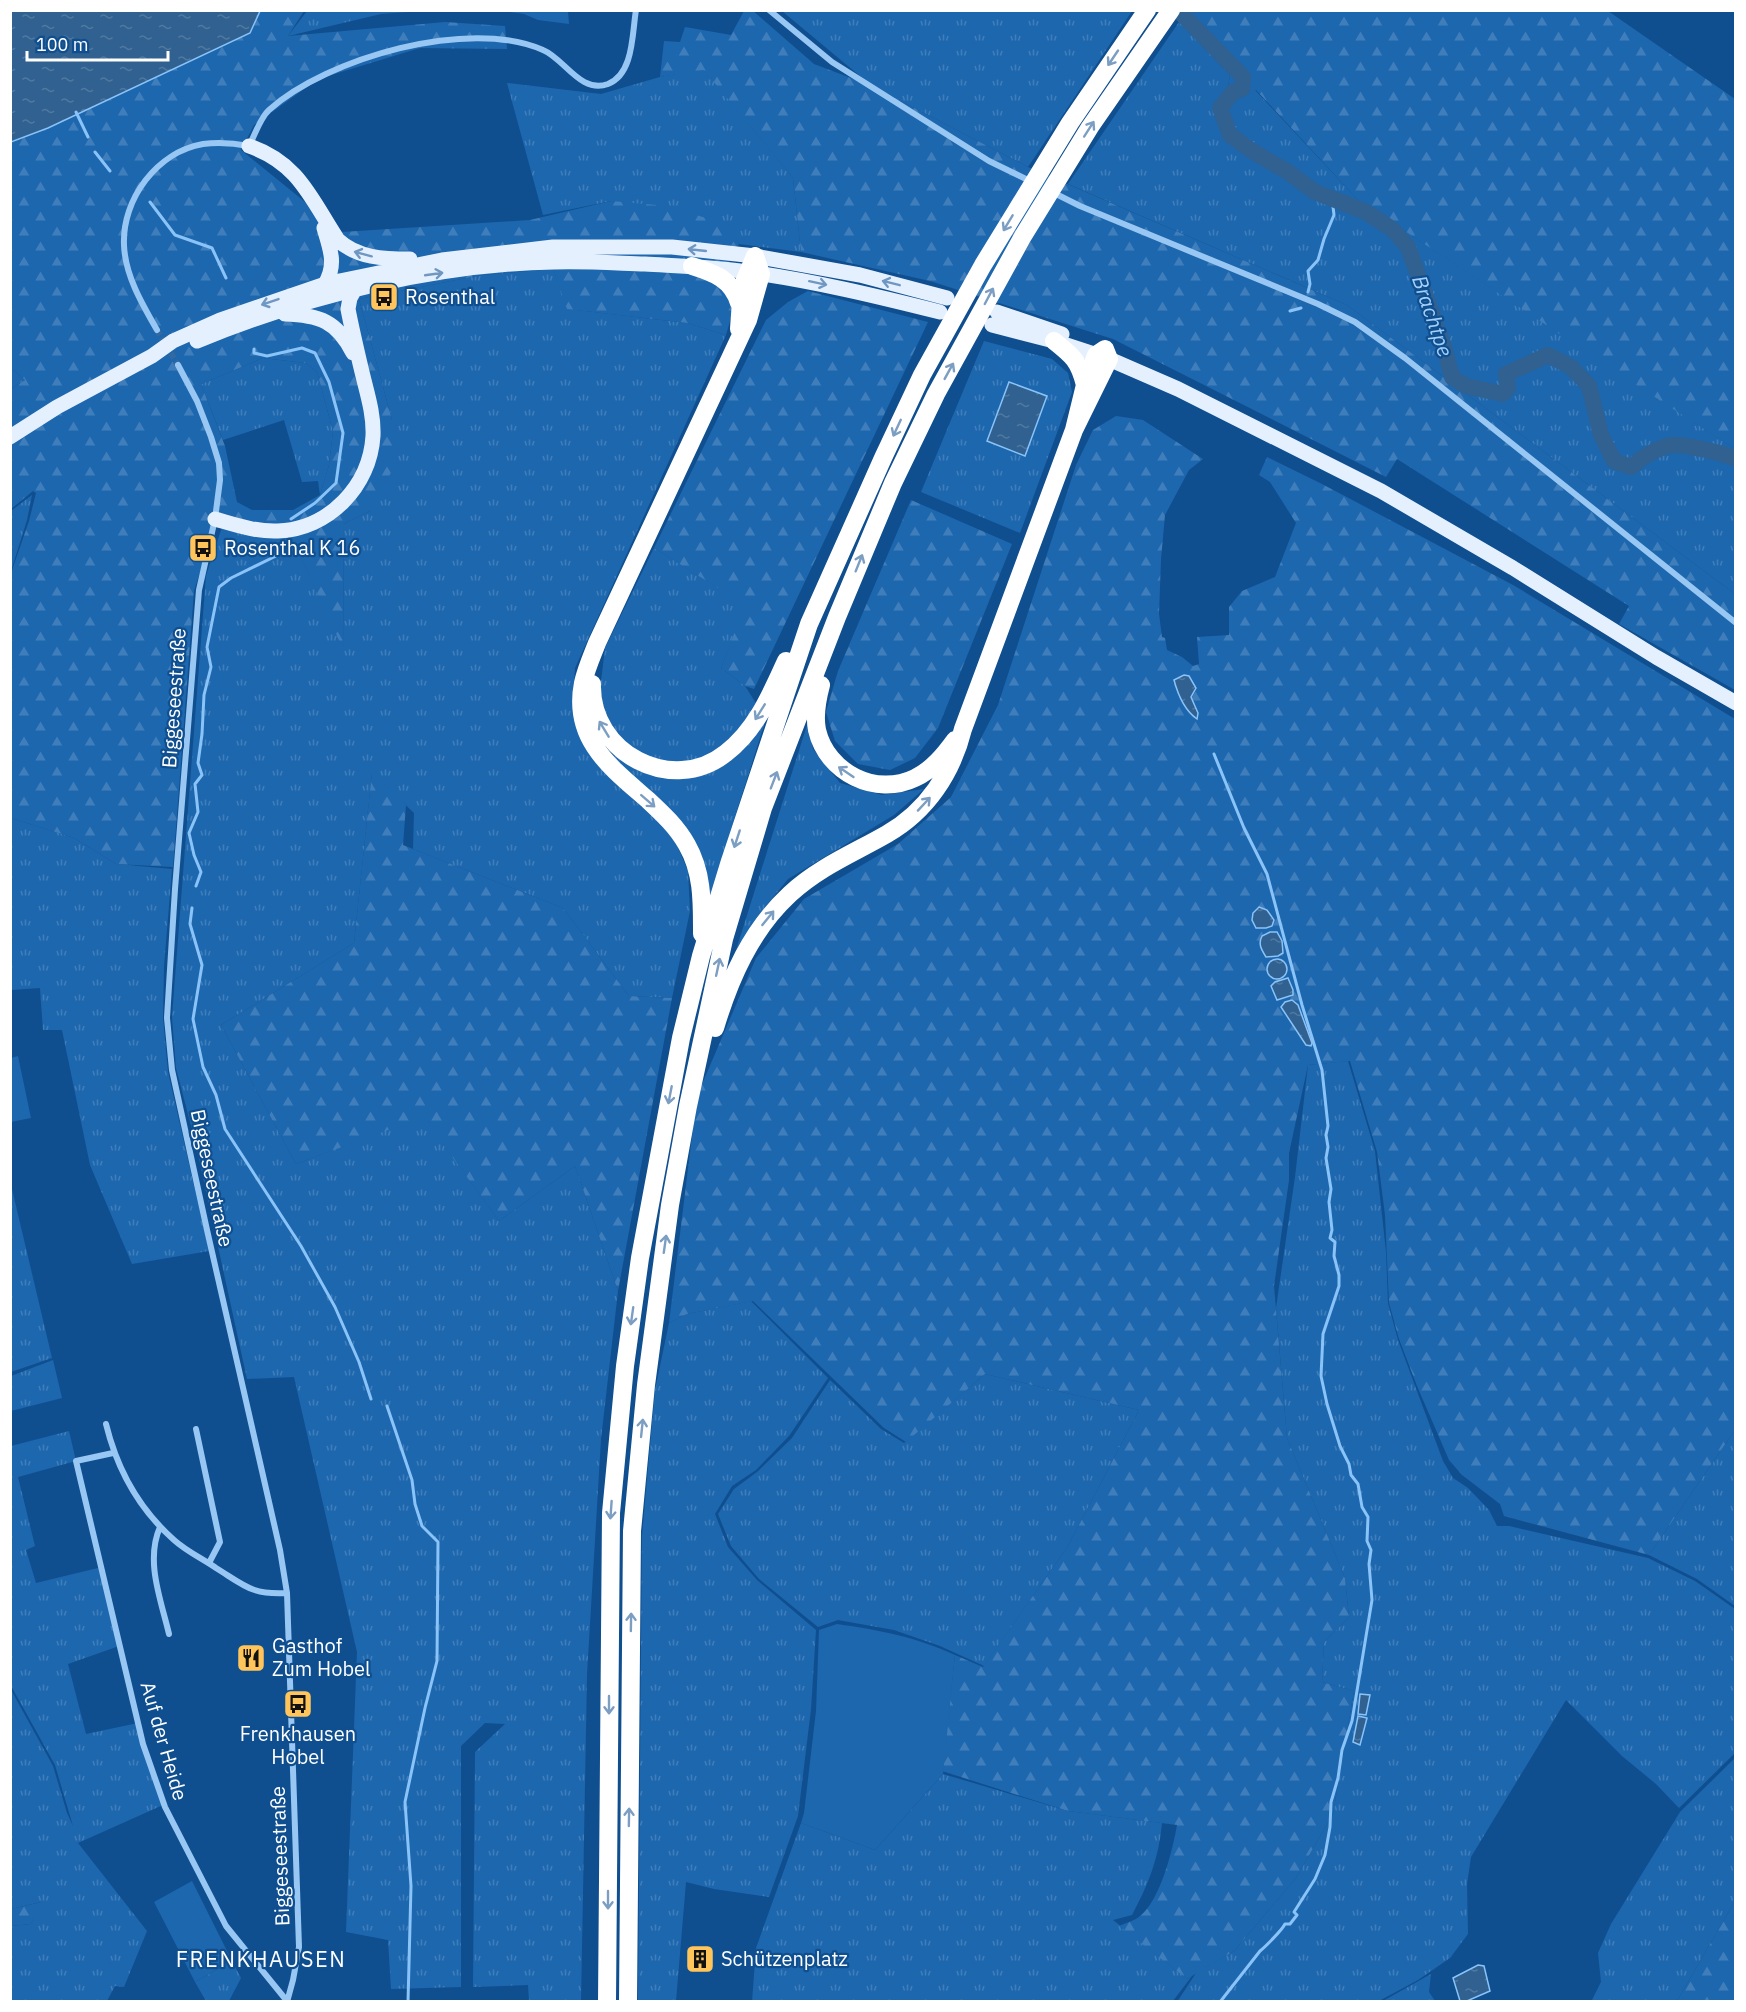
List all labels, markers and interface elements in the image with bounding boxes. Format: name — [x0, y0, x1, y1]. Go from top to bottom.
scale bar — [27, 24, 168, 62]
text: 100 m — [36, 33, 88, 56]
one-way arrow — [1107, 50, 1119, 66]
one-way arrow — [1083, 121, 1095, 138]
one-way arrow — [1002, 214, 1014, 231]
one-way arrow — [688, 244, 708, 255]
one-way arrow — [354, 247, 373, 259]
one-way arrow — [423, 269, 443, 280]
water label: Brachtpe — [1406, 271, 1460, 360]
one-way arrow — [882, 277, 901, 289]
one-way arrow — [808, 278, 828, 289]
bus stop icon: Rosenthal — [368, 281, 400, 313]
place label: Rosenthal — [405, 283, 495, 310]
one-way arrow — [983, 288, 995, 305]
one-way arrow — [261, 297, 279, 308]
one-way arrow — [944, 362, 955, 380]
one-way arrow — [891, 418, 903, 436]
bus stop icon: Rosenthal K 16 — [187, 532, 219, 564]
place label: Rosenthal K 16 — [224, 534, 360, 561]
one-way arrow — [854, 554, 865, 573]
street label: Biggeseestraße — [155, 627, 192, 769]
one-way arrow — [754, 703, 766, 720]
one-way arrow — [598, 721, 610, 738]
one-way arrow — [839, 766, 855, 778]
one-way arrow — [769, 771, 780, 790]
one-way arrow — [640, 794, 655, 808]
one-way arrow — [917, 797, 931, 812]
one-way arrow — [731, 829, 742, 848]
one-way arrow — [761, 910, 774, 926]
one-way arrow — [713, 957, 724, 977]
one-way arrow — [664, 1085, 675, 1105]
street label: Biggeseestraße — [185, 1107, 240, 1249]
one-way arrow — [660, 1235, 671, 1255]
one-way arrow — [626, 1305, 637, 1325]
one-way arrow — [637, 1418, 648, 1438]
one-way arrow — [606, 1499, 617, 1519]
one-way arrow — [625, 1613, 637, 1633]
place label: Gasthof Zum Hobel — [272, 1632, 370, 1682]
restaurant icon: Gasthof Zum Hobel — [235, 1642, 267, 1674]
street label: Auf der Heide — [135, 1678, 194, 1804]
bus stop icon: Frenkhausen Hobel — [282, 1688, 314, 1720]
one-way arrow — [603, 1694, 615, 1714]
place label: Frenkhausen Hobel — [240, 1720, 356, 1770]
street label: Biggeseestraße — [264, 1786, 295, 1927]
one-way arrow — [623, 1808, 635, 1828]
one-way arrow — [602, 1889, 614, 1909]
building icon: Schützenplatz — [684, 1943, 716, 1975]
district label: FRENKHAUSEN — [176, 1944, 346, 1973]
place label: Schützenplatz — [721, 1945, 848, 1972]

